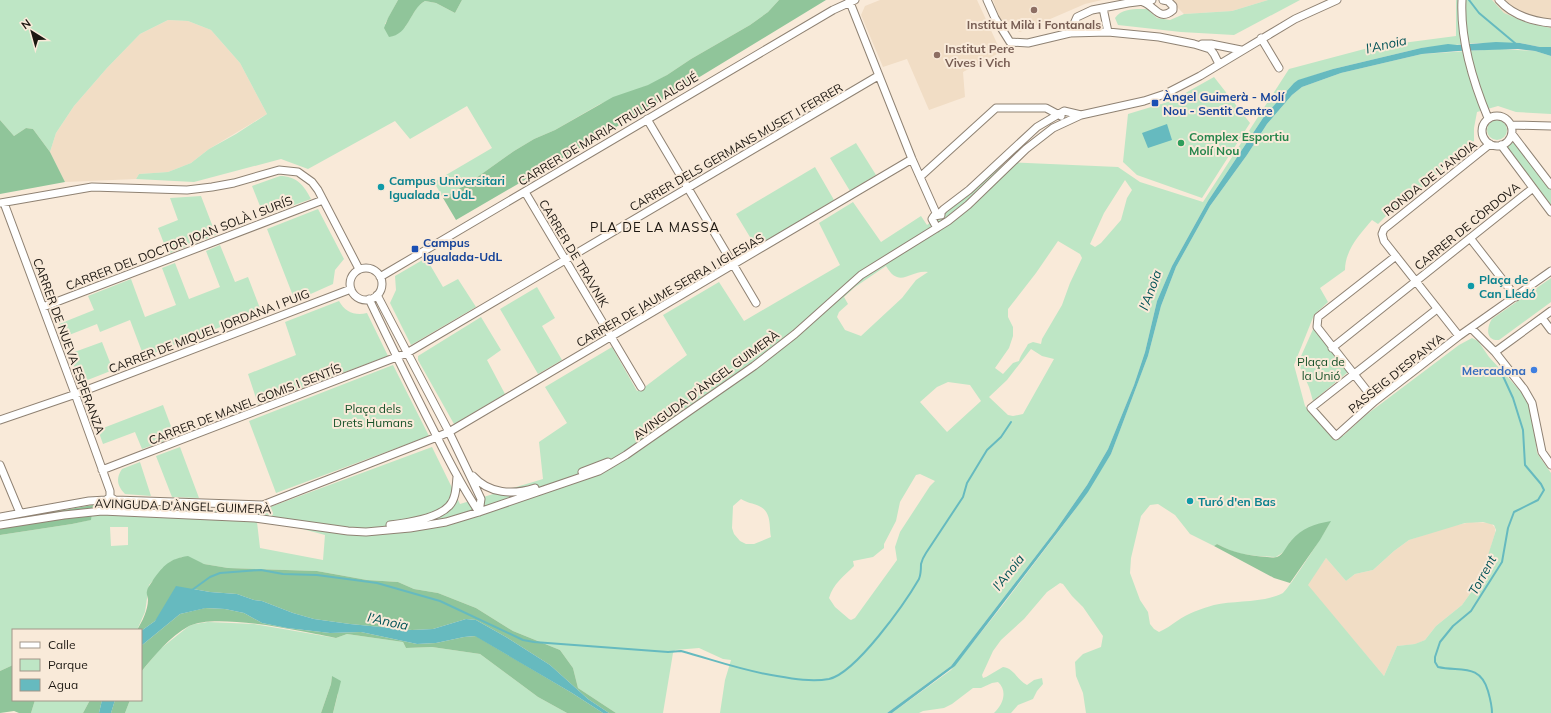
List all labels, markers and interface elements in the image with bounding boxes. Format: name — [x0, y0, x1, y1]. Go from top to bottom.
marker: Institut Milà i Fontanals — [1029, 5, 1039, 15]
north arrow — [12, 12, 52, 52]
text: N — [18, 16, 34, 32]
place label: Institut Milà i Fontanals — [967, 17, 1101, 32]
water label: l'Anoia — [1364, 31, 1408, 56]
place label: Institut Pere Vives i Vich — [944, 41, 1015, 70]
marker: Institut Pere Vives i Vich — [932, 50, 942, 60]
street label: CARRER DE MARIA TRULLS I ALGUÉ — [515, 69, 701, 189]
street label: CARRER DELS GERMANS MUSET I FERRER — [627, 80, 845, 214]
place label: Àngel Guimerà - Molí Nou - Sentit Centre — [1163, 89, 1285, 118]
marker: Àngel Guimerà - Molí Nou - Sentit Centre — [1150, 98, 1160, 108]
place label: Complex Esportiu Molí Nou — [1189, 129, 1289, 158]
street label: RONDA DE L'ANOIA — [1380, 137, 1480, 219]
marker: Complex Esportiu Molí Nou — [1176, 138, 1186, 148]
place label: Campus Universitari Igualada - UdL — [389, 173, 505, 202]
street label: CARRER DE CÒRDOVA — [1411, 179, 1523, 273]
marker: Campus Universitari Igualada - UdL — [376, 182, 386, 192]
street label: CARRER DEL DOCTOR JOAN SOLÀ I SURÍS — [63, 193, 295, 293]
street label: CARRER DE TRAVNIK — [536, 197, 612, 310]
district label: PLA DE LA MASSA — [590, 219, 720, 235]
street label: CARRER DE JAUME SERRA I IGLESIAS — [573, 230, 767, 350]
place label: Campus Igualada-UdL — [423, 235, 502, 264]
marker: Campus Igualada-UdL — [410, 244, 420, 254]
street label: CARRER DE NUEVA ESPERANZA — [30, 256, 108, 436]
water label: l'Anoia — [1135, 268, 1165, 312]
place label: Plaça de Can Lledó — [1479, 272, 1536, 301]
marker: Plaça de Can Lledó — [1466, 281, 1476, 291]
street label: CARRER DE MIQUEL JORDANA I PUIG — [106, 286, 312, 376]
street label: AVINGUDA D'ÀNGEL GUIMERÀ — [630, 327, 782, 443]
street label: PASSEIG D'ESPANYA — [1345, 330, 1447, 416]
park label: Plaça de la Unió — [1297, 354, 1345, 383]
street label: CARRER DE MANEL GOMIS I SENTÍS — [146, 360, 344, 448]
place label: Mercadona — [1462, 363, 1526, 378]
marker: Mercadona — [1529, 365, 1539, 375]
park label: Plaça dels Drets Humans — [333, 401, 413, 430]
place label: Turó d'en Bas — [1198, 494, 1276, 509]
street label: AVINGUDA D'ÀNGEL GUIMERÀ — [94, 495, 272, 517]
marker: Turó d'en Bas — [1185, 496, 1195, 506]
water label: l'Anoia — [989, 551, 1027, 593]
water label: Torrent — [1465, 552, 1500, 598]
water label: l'Anoia — [366, 609, 410, 633]
legend — [12, 629, 142, 701]
text: Calle — [48, 637, 75, 652]
text: Parque — [48, 657, 88, 672]
text: Agua — [48, 677, 78, 692]

